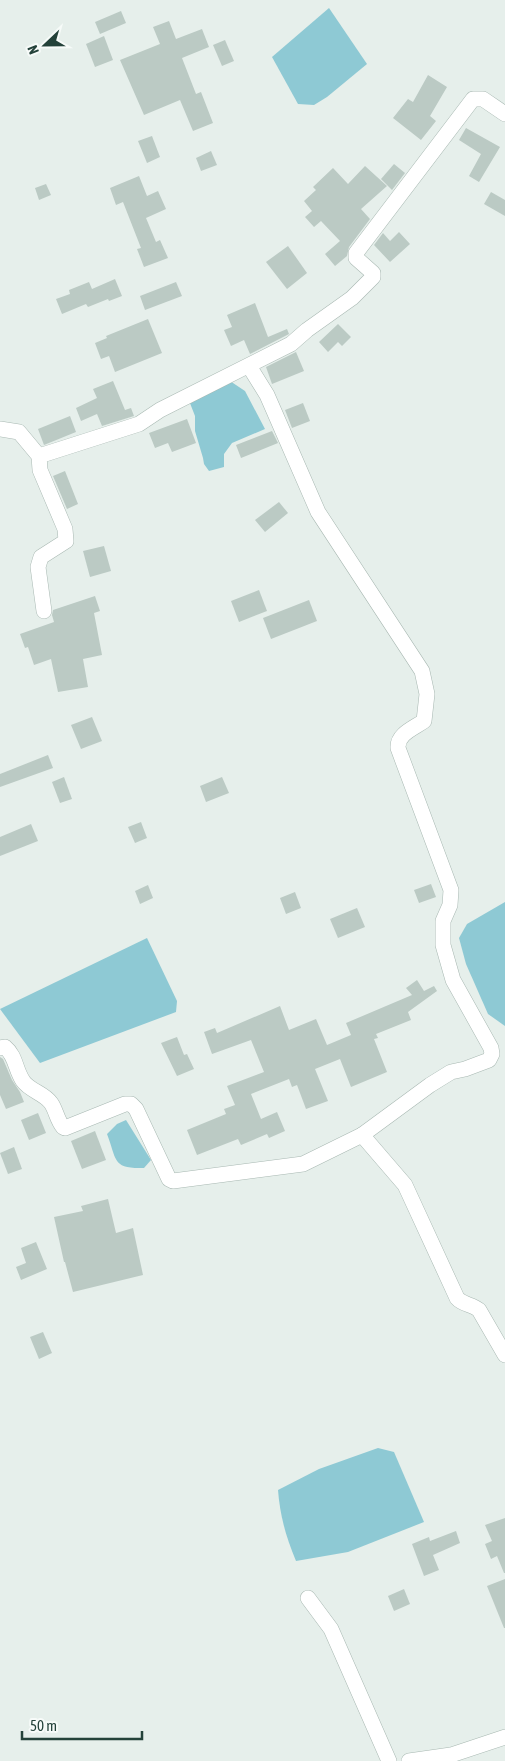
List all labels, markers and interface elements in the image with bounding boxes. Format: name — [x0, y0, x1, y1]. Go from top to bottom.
north arrow — [20, 20, 70, 70]
text: N — [24, 43, 42, 57]
scale bar — [22, 1708, 142, 1740]
text: 50 m — [30, 1717, 57, 1734]

